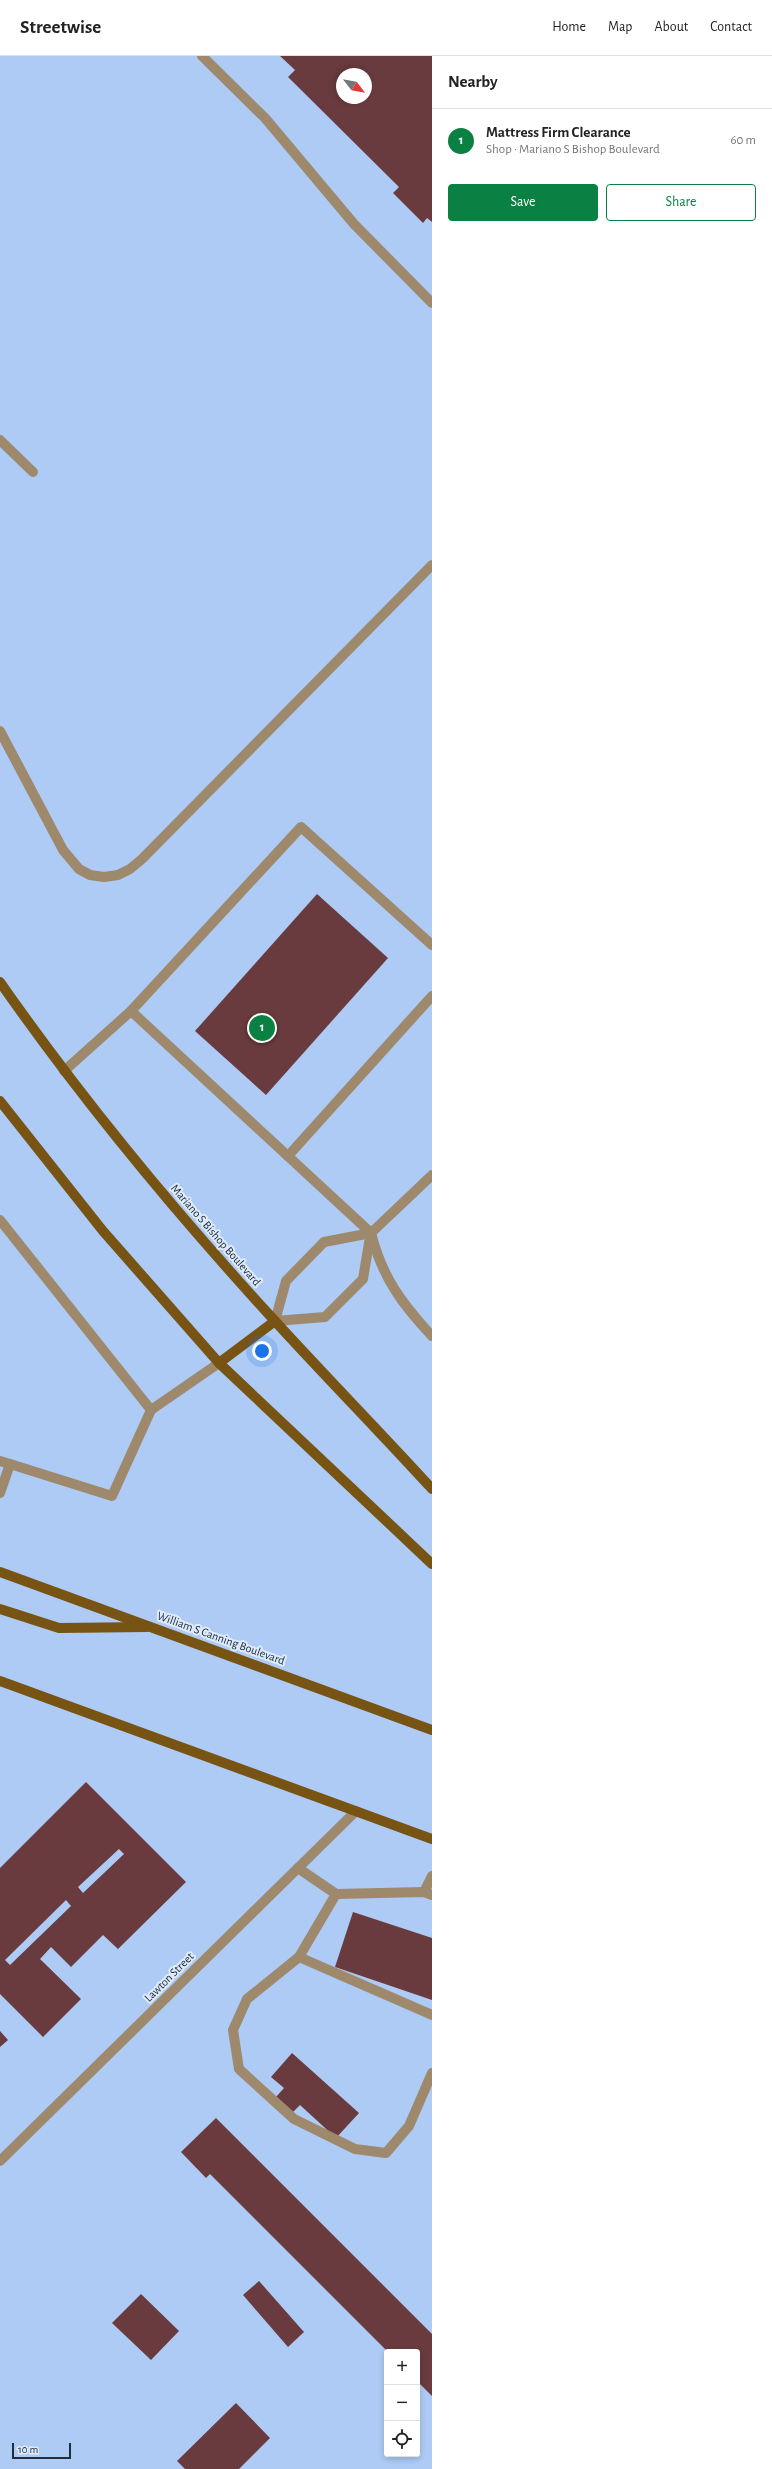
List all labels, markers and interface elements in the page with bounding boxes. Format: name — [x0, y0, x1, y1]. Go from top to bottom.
text: Streetwise — [20, 18, 101, 37]
text: Home — [552, 20, 586, 34]
text: Map — [608, 20, 632, 34]
text: About — [654, 20, 688, 34]
text: Contact — [710, 20, 752, 34]
north arrow — [336, 68, 372, 104]
text: Nearby — [448, 73, 498, 90]
text: Mattress Firm Clearance — [486, 125, 631, 140]
text: 1 — [459, 134, 463, 147]
text: 60 m — [730, 134, 756, 147]
text: Shop · Mariano S Bishop Boulevard — [486, 143, 660, 156]
button: Save — [448, 184, 598, 221]
button: Share — [606, 184, 756, 221]
pin: 1 — [249, 1013, 275, 1043]
street label: Mariano S Bishop Boulevard — [169, 1182, 263, 1288]
your location — [252, 1341, 272, 1361]
street label: William S Canning Boulevard — [155, 1609, 287, 1667]
street label: Lawton Street — [142, 1950, 196, 2004]
map controls — [384, 2349, 420, 2457]
button: + — [384, 2349, 420, 2385]
button: − — [384, 2385, 420, 2421]
button: locate — [384, 2421, 420, 2457]
scale bar — [12, 2441, 71, 2460]
text: 10 m — [18, 2444, 38, 2455]

